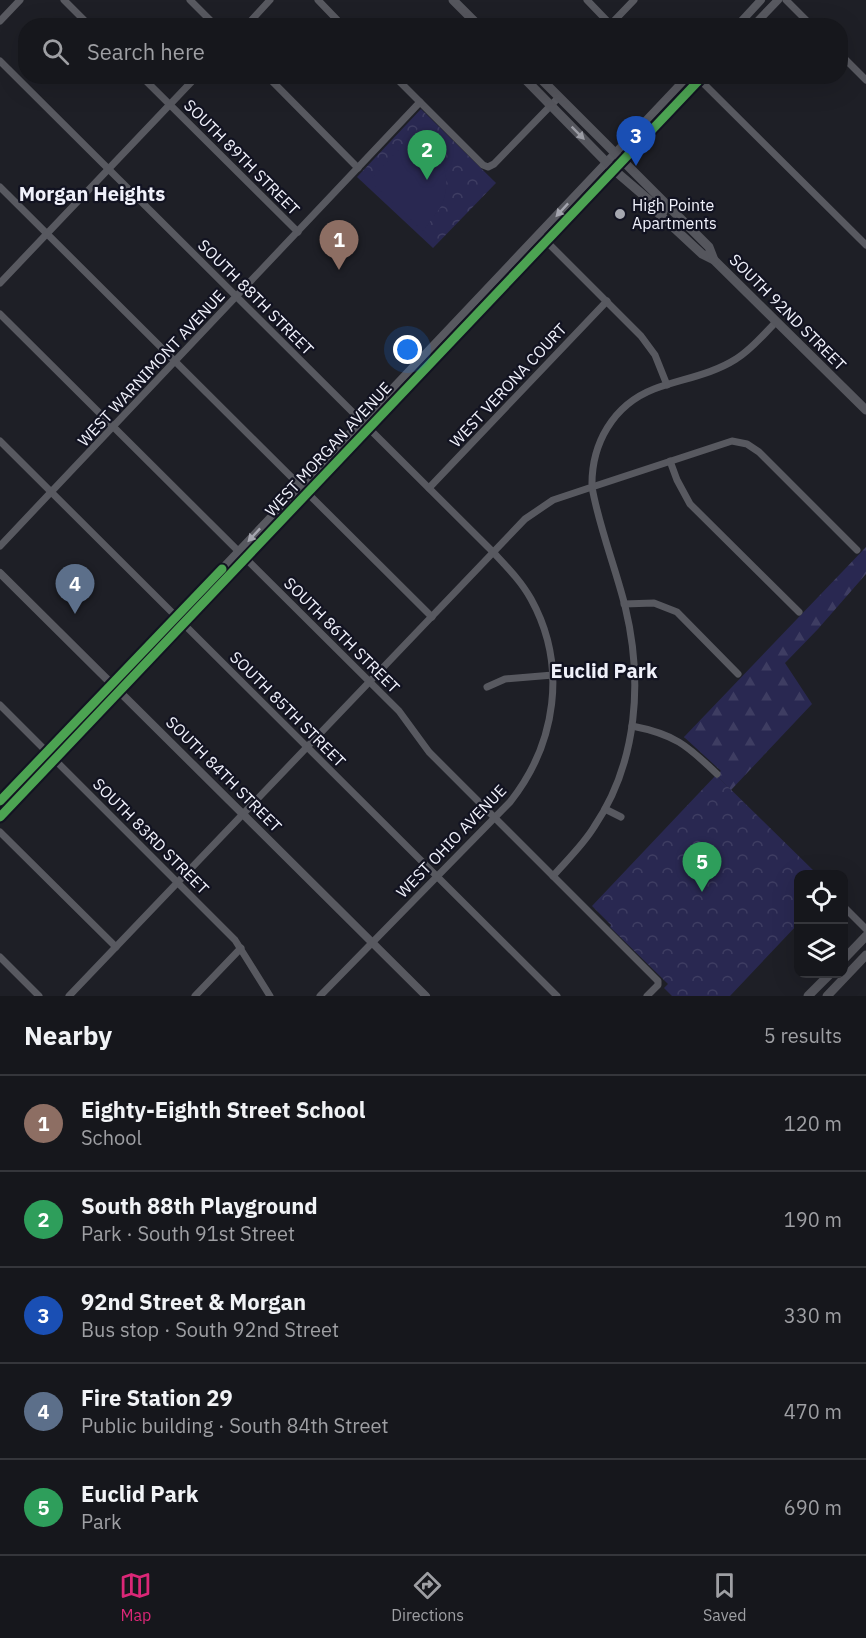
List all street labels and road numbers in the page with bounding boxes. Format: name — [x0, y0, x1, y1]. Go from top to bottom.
street label: SOUTH 89TH STREET — [180, 95, 304, 219]
street label: SOUTH 88TH STREET — [194, 235, 318, 359]
street label: SOUTH 92ND STREET — [725, 249, 851, 375]
street label: WEST WARNIMONT AVENUE — [73, 286, 229, 450]
street label: WEST VERONA COURT — [445, 319, 571, 451]
street label: WEST MORGAN AVENUE — [260, 378, 396, 520]
street label: SOUTH 86TH STREET — [280, 573, 404, 697]
street label: SOUTH 85TH STREET — [226, 647, 350, 771]
street label: SOUTH 84TH STREET — [162, 712, 286, 836]
street label: SOUTH 83RD STREET — [89, 774, 213, 898]
street label: WEST OHIO AVENUE — [392, 780, 510, 902]

